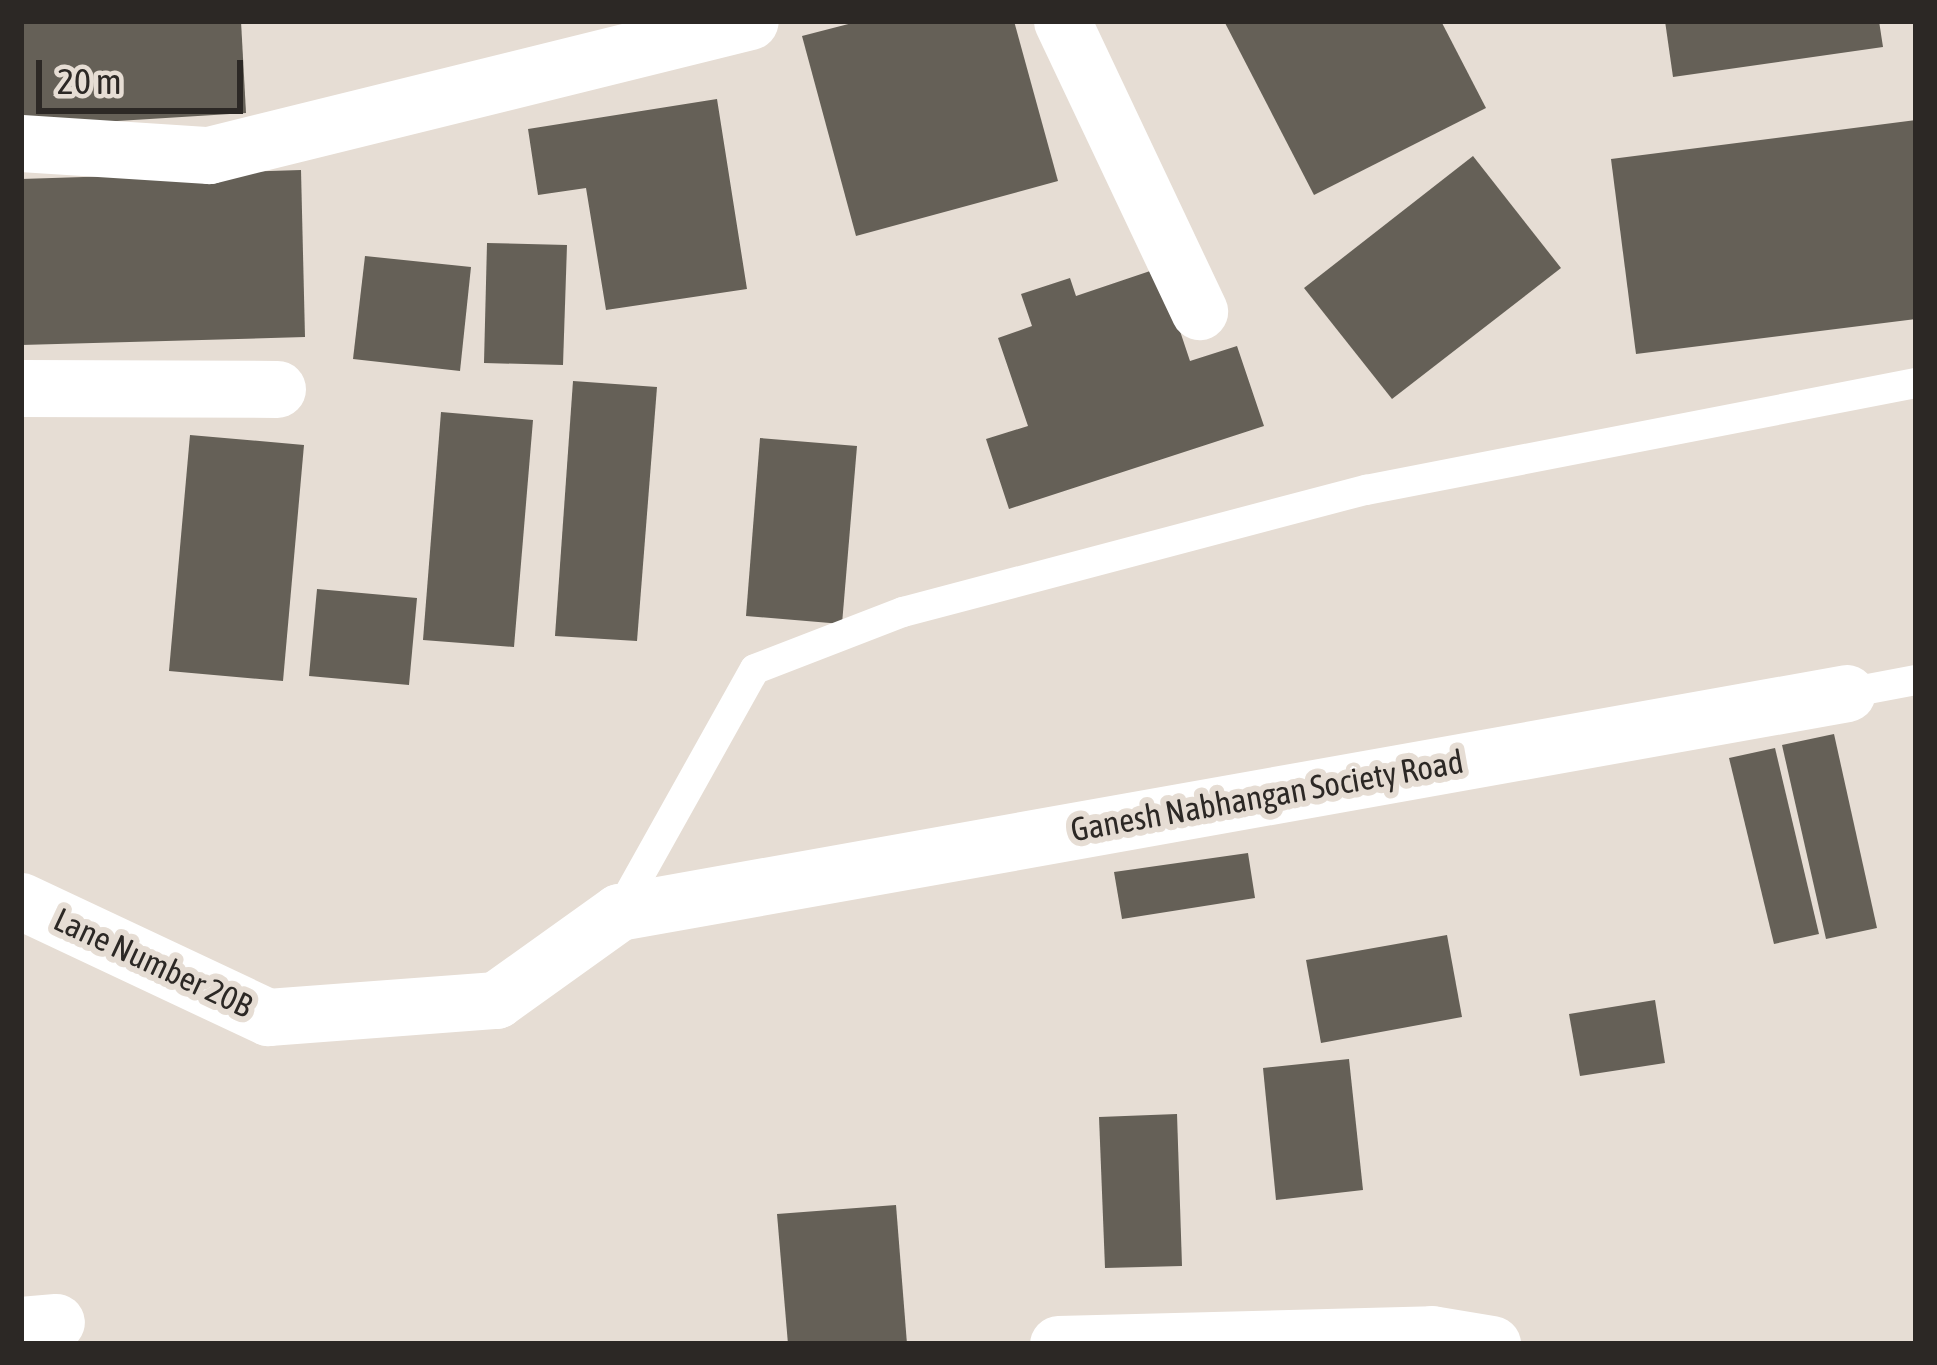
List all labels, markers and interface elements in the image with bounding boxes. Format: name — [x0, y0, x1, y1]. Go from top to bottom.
scale bar — [42, 36, 249, 110]
text: 20 m — [57, 60, 122, 102]
street label: Ganesh Nabhangan Society Road — [1068, 742, 1466, 850]
street label: Lane Number 20B — [48, 900, 258, 1026]

